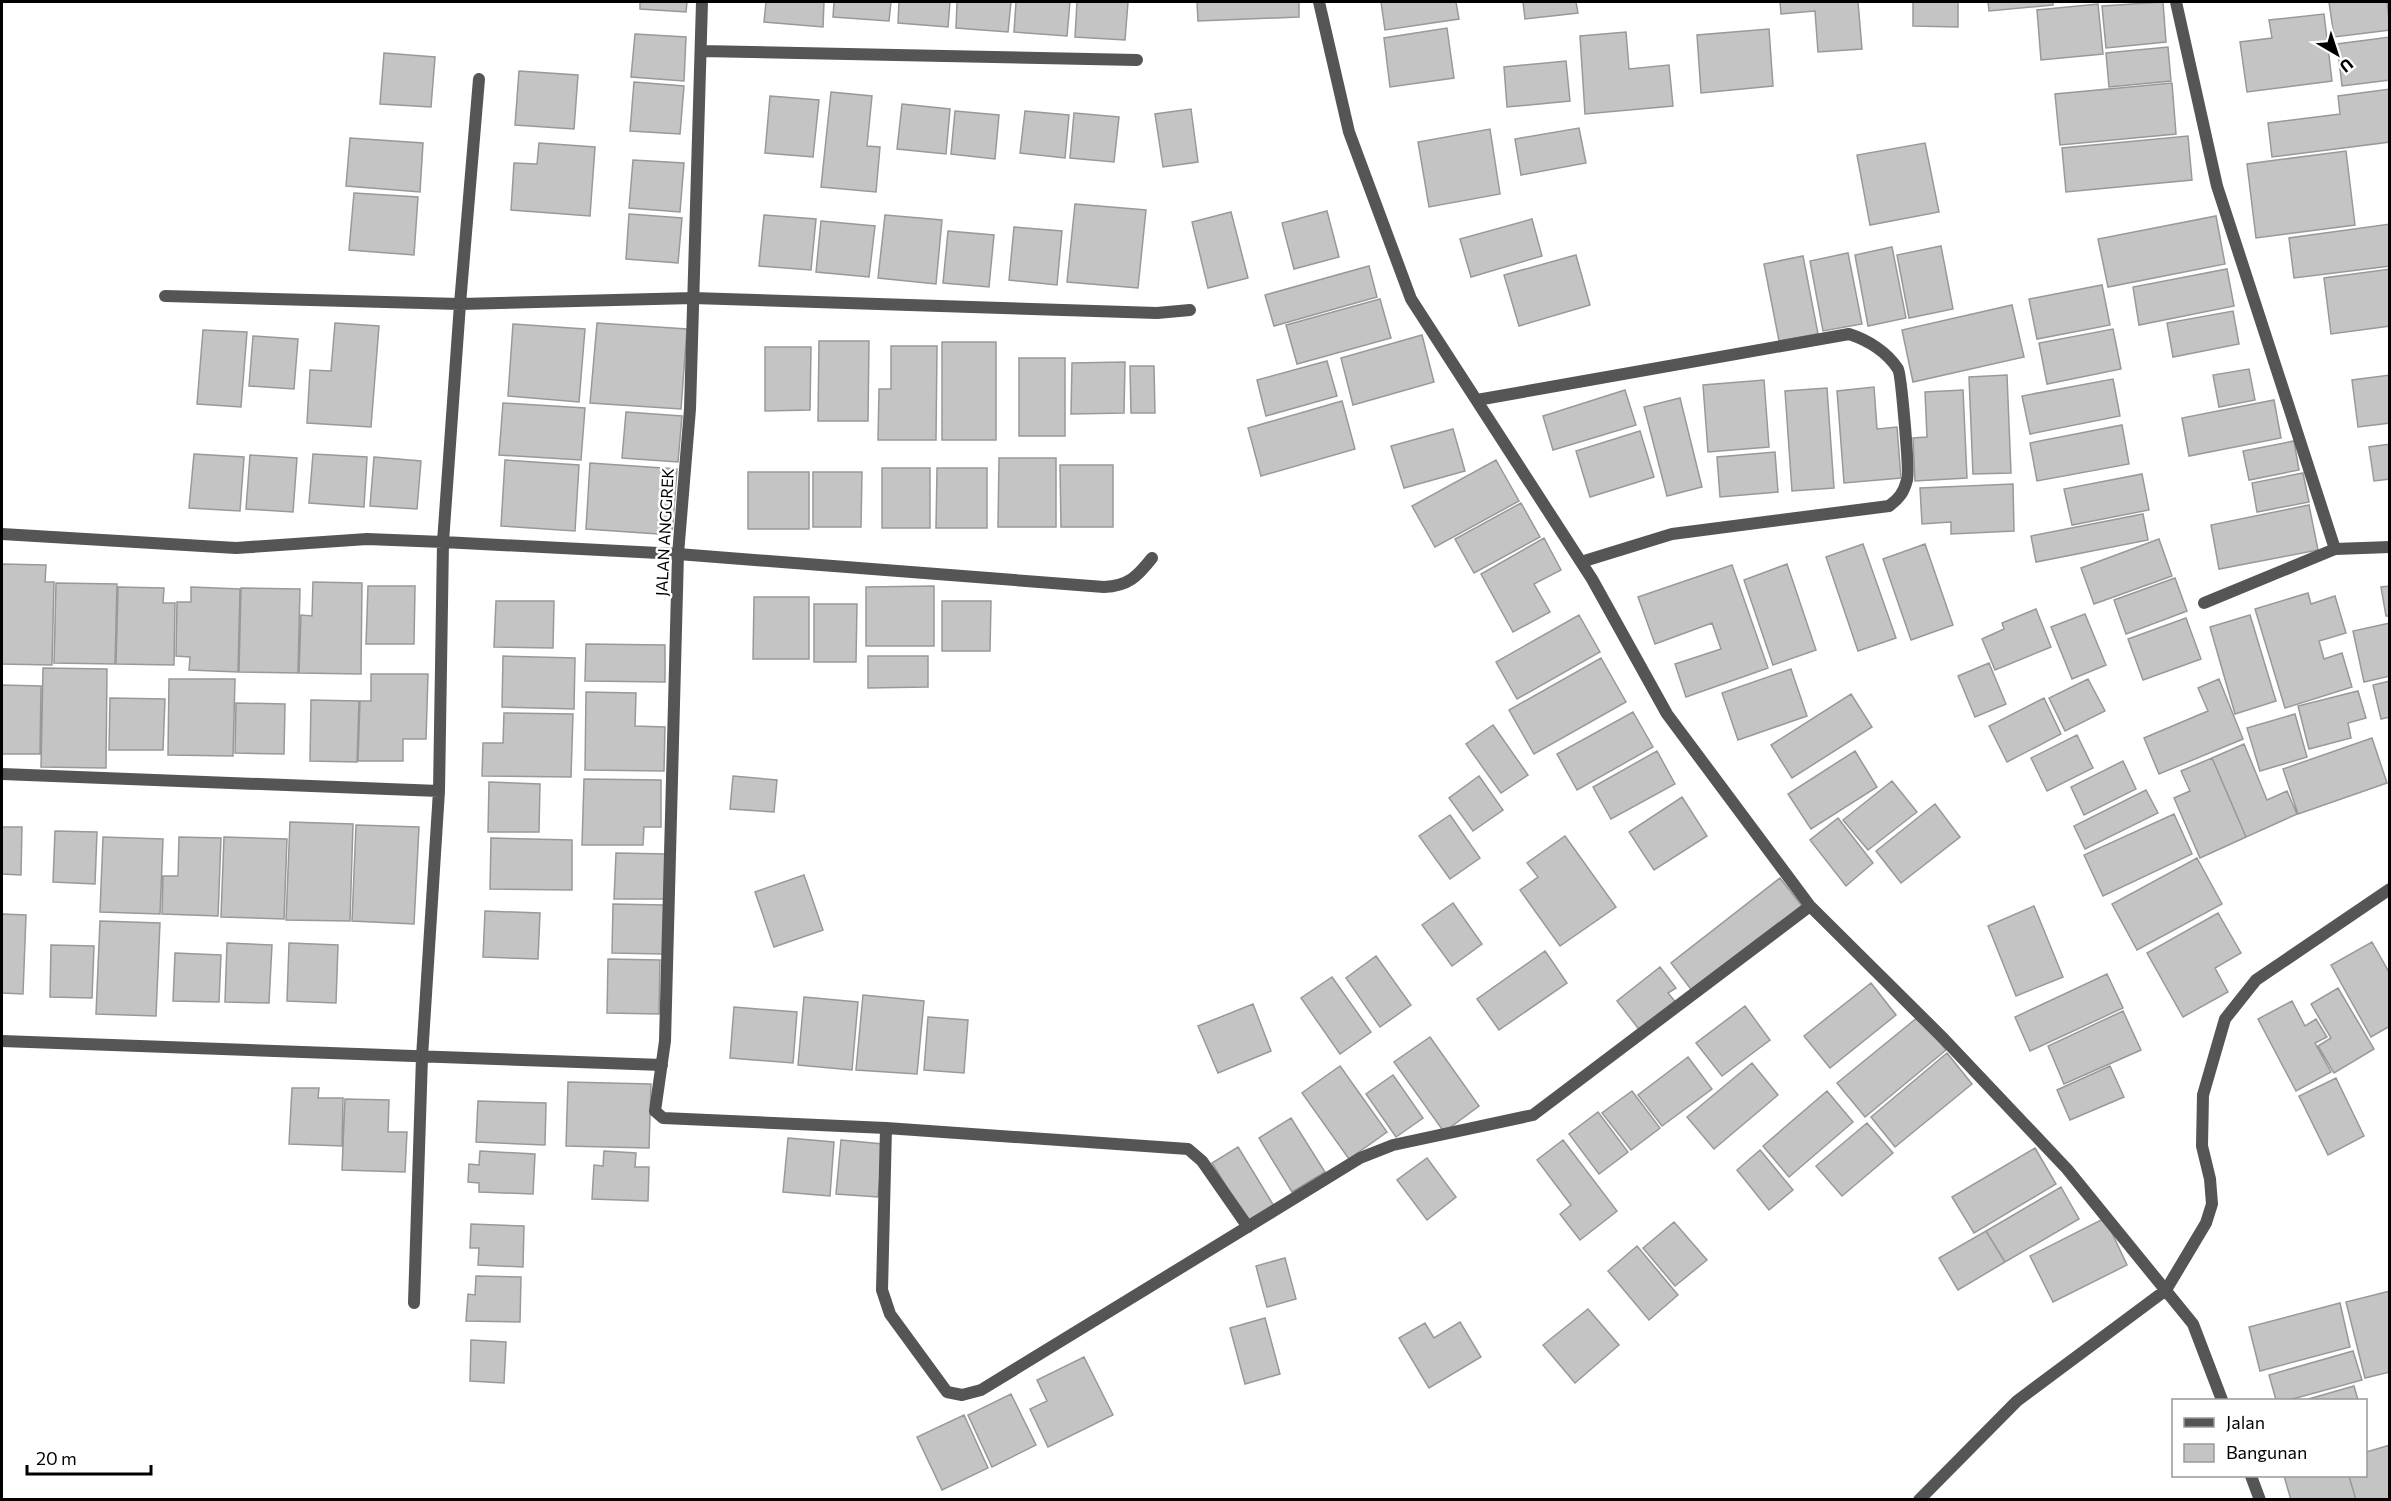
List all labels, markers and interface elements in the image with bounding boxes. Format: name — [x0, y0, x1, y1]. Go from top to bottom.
north arrow — [2307, 24, 2367, 84]
text: U — [2336, 55, 2357, 77]
street label: JALAN ANGGREK — [651, 467, 677, 597]
legend — [2172, 1399, 2367, 1477]
text: Jalan — [2226, 1411, 2265, 1433]
scale bar — [27, 1438, 152, 1476]
text: Bangunan — [2226, 1441, 2307, 1463]
text: 20 m — [36, 1447, 77, 1469]

